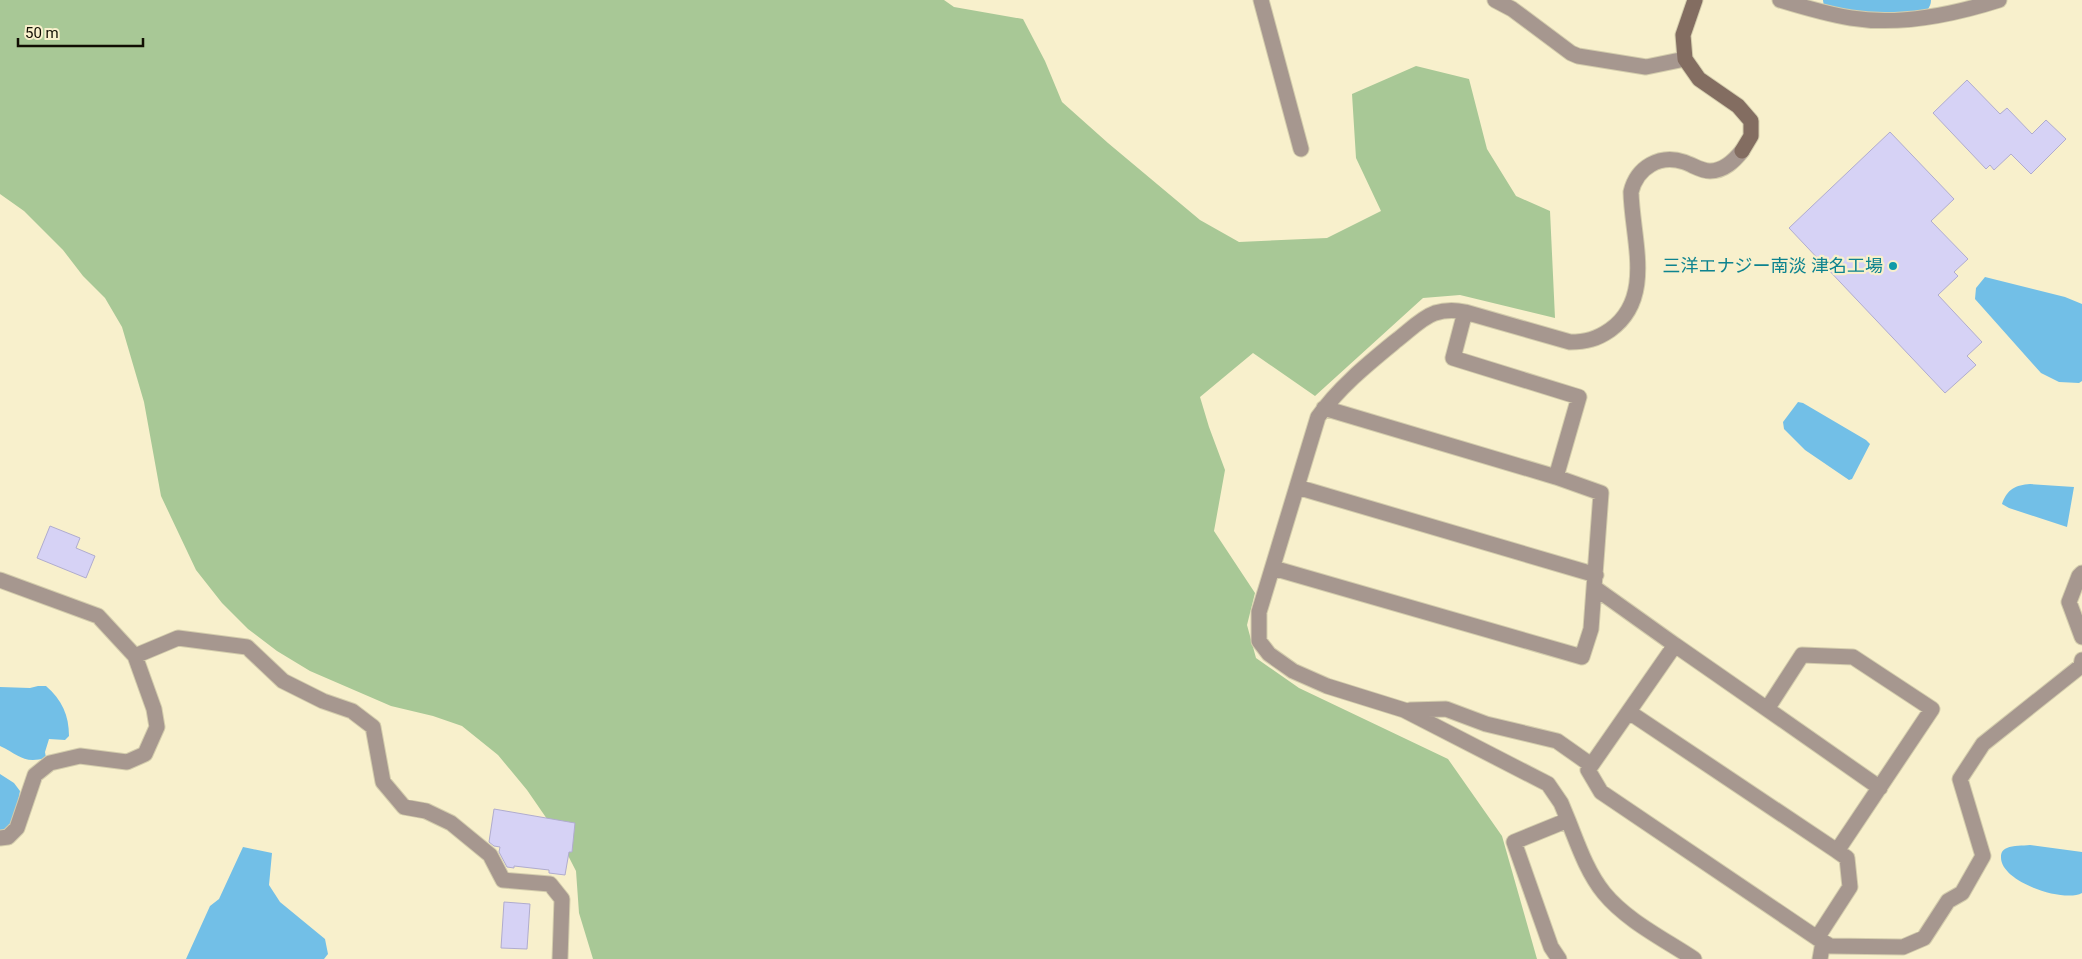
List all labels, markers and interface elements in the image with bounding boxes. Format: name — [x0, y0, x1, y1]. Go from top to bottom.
scale bar — [18, 15, 142, 47]
text: 50 m — [25, 24, 59, 42]
place label: 三洋エナジー南淡 津名工場 — [1663, 255, 1883, 276]
marker: 三洋エナジー南淡 津名工場 — [1887, 260, 1899, 272]

